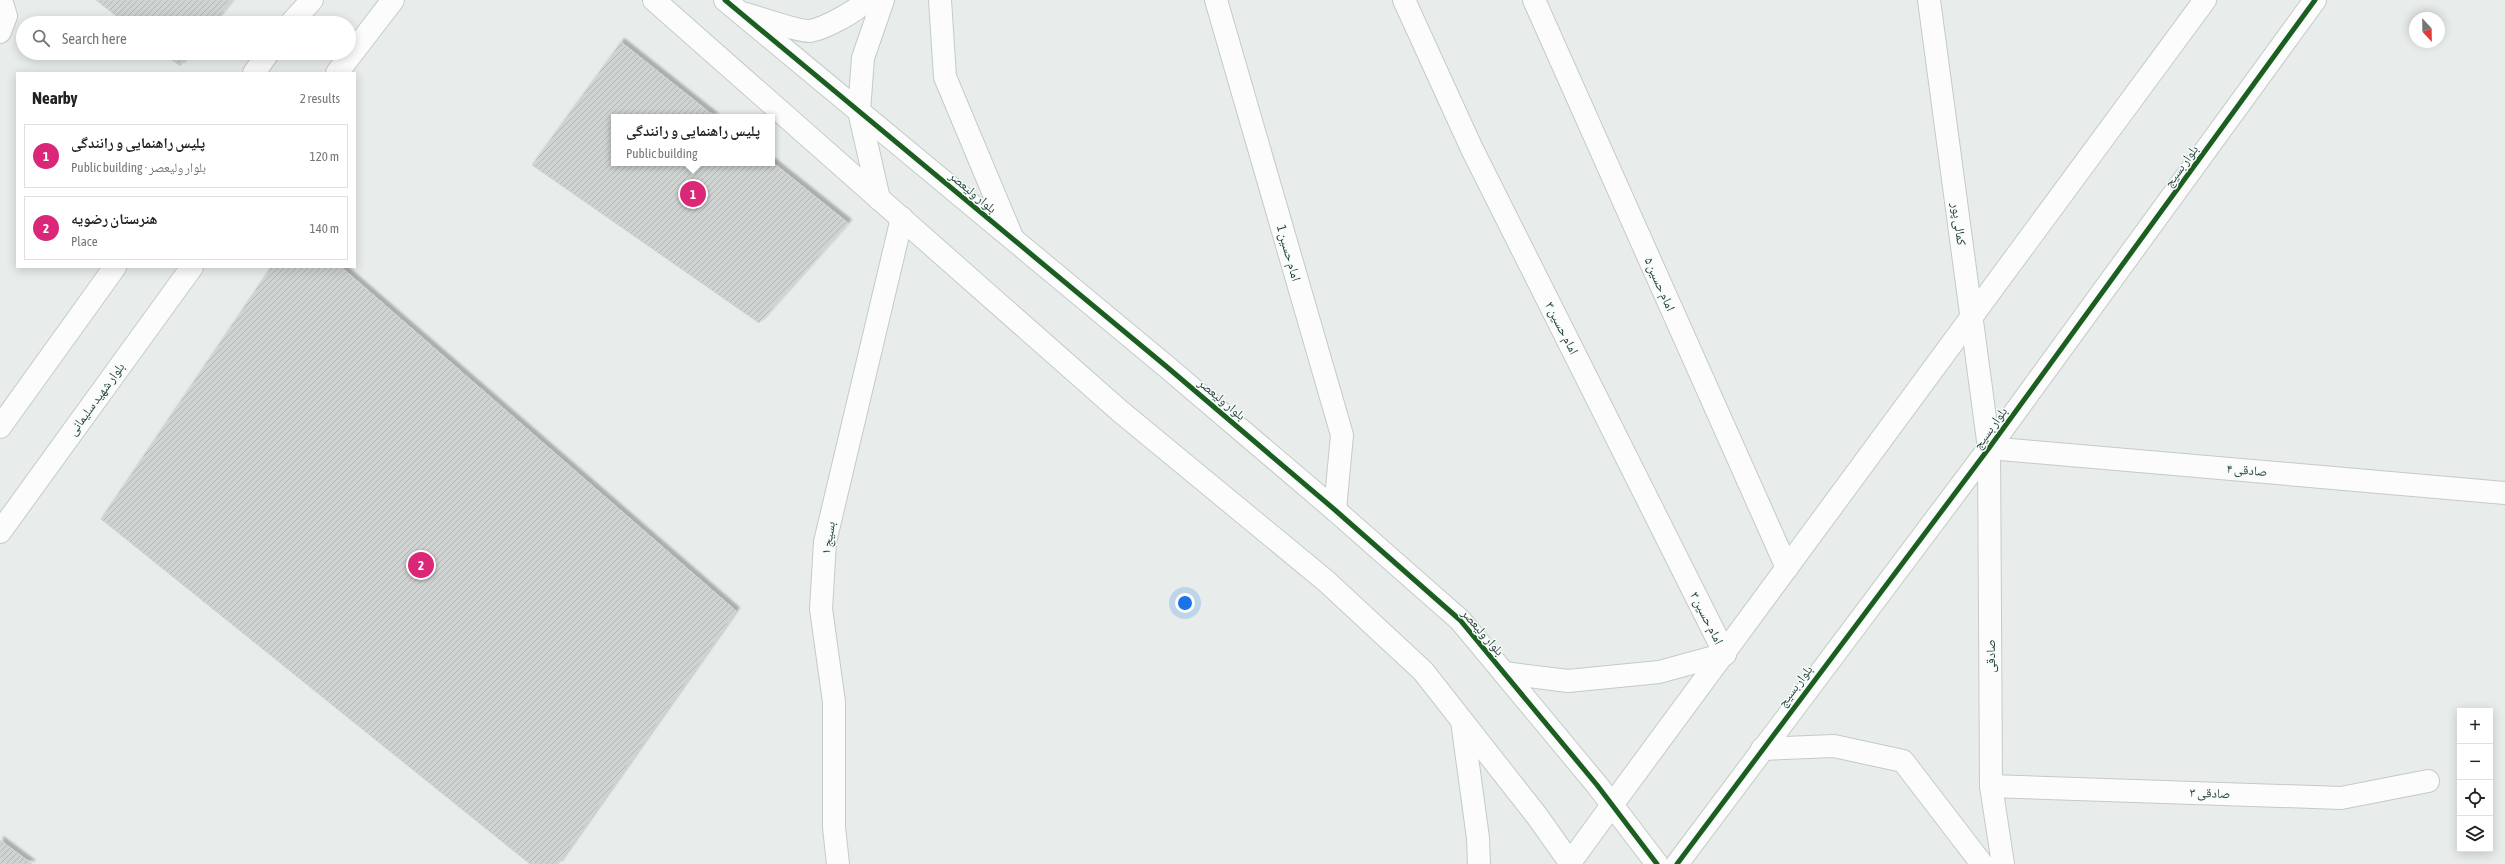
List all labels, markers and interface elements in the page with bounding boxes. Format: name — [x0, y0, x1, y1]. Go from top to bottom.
north arrow — [2409, 12, 2445, 48]
search box — [16, 16, 356, 60]
icon: search — [30, 27, 52, 49]
text: Search here — [62, 30, 127, 47]
text: Nearby — [32, 88, 78, 108]
text: 2 results — [300, 91, 340, 106]
popup — [611, 114, 775, 166]
text: پلیس راهنمایی و رانندگی — [626, 122, 760, 139]
text: پلیس راهنمایی و رانندگی — [71, 134, 205, 151]
street label: بلوار بسیج — [2161, 142, 2203, 191]
text: Public building — [626, 146, 698, 161]
text: 1 — [43, 149, 49, 164]
text: 120 m — [310, 149, 339, 164]
text: Public building · بلوار ولیعصر — [71, 160, 206, 175]
street label: بلوار ولیعصر — [945, 167, 1000, 217]
pin: 1 — [680, 179, 706, 209]
street label: کمالی پور — [1947, 201, 1970, 247]
text: هنرستان رضویه — [71, 210, 157, 227]
text: 2 — [43, 221, 49, 236]
text: 140 m — [310, 221, 339, 236]
street label: امام حسین 1 — [1273, 223, 1304, 283]
text: Place — [71, 234, 98, 249]
street label: امام حسین ۵ — [1641, 255, 1678, 314]
street label: امام حسین ۳ — [1541, 299, 1582, 357]
street label: بلوار شهید سلیمانی — [65, 360, 128, 439]
street label: بلوار ولیعصر — [1194, 374, 1249, 424]
street label: بلوار بسیج — [1970, 404, 2012, 453]
street label: صادقی ۴ — [2226, 461, 2268, 480]
street label: بسیج ۱ — [818, 520, 840, 556]
pin: 2 — [408, 550, 434, 580]
street label: امام حسین ۳ — [1686, 589, 1727, 647]
your location — [1175, 593, 1195, 613]
street label: بلوار ولیعصر — [1457, 605, 1507, 659]
street label: صادقی — [1983, 639, 1999, 673]
street label: بلوار بسیج — [1774, 662, 1817, 711]
map controls — [2457, 708, 2493, 852]
button: + — [2457, 708, 2493, 744]
button: − — [2457, 744, 2493, 780]
button: locate — [2457, 780, 2493, 816]
street label: صادقی ۳ — [2189, 785, 2231, 802]
button: layers — [2457, 816, 2493, 852]

